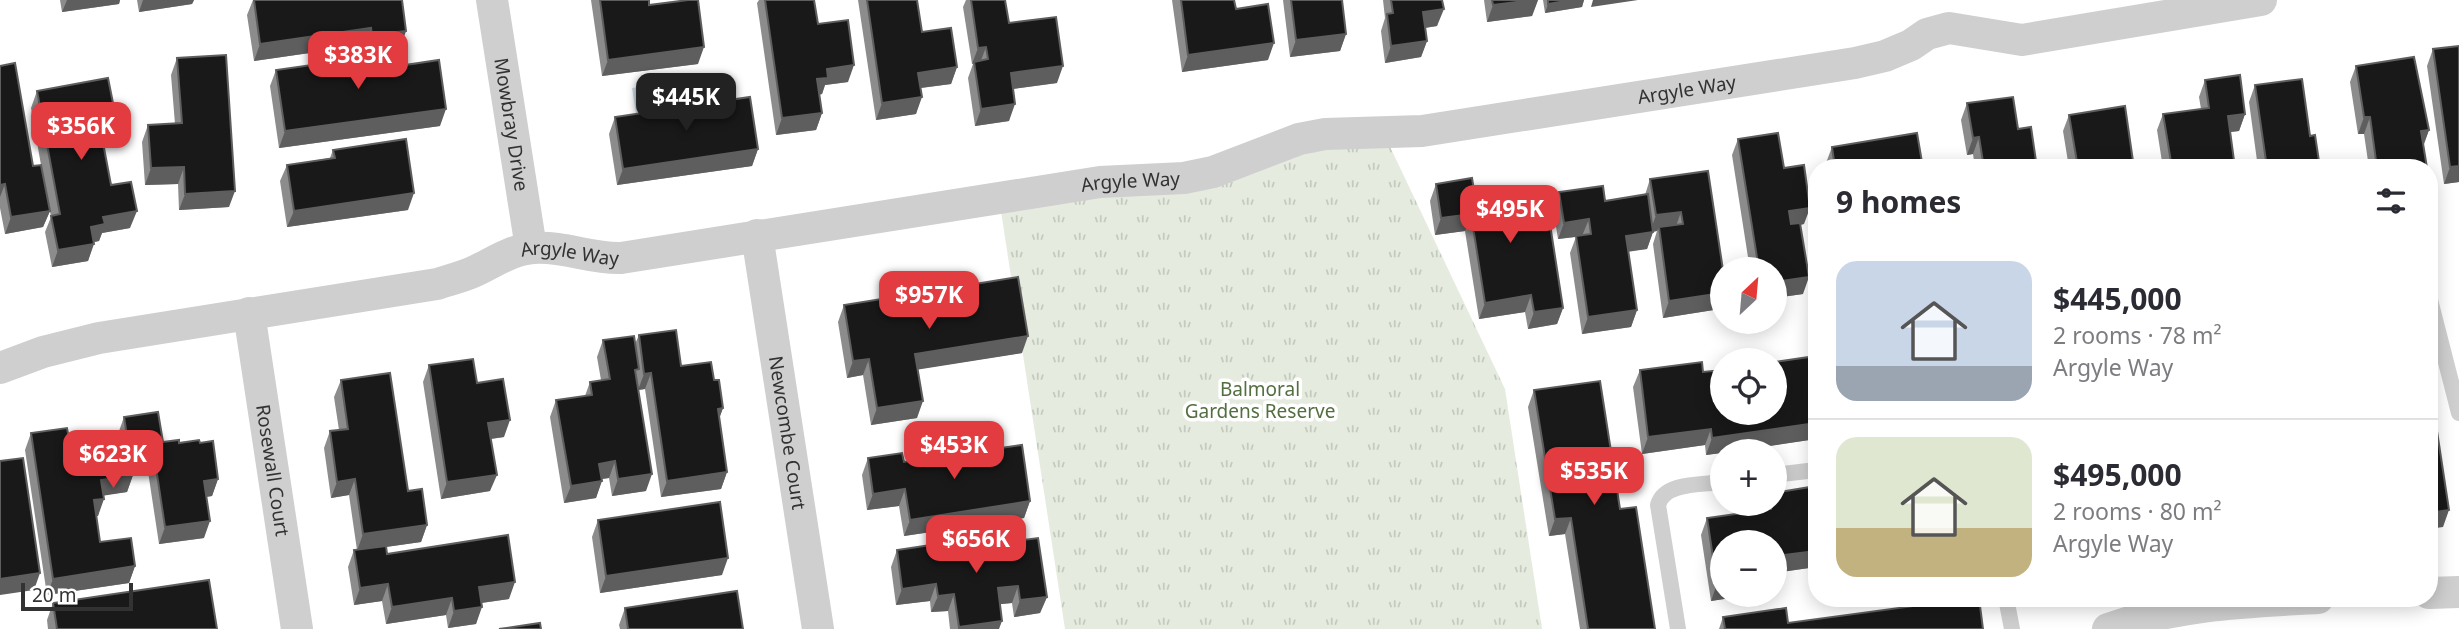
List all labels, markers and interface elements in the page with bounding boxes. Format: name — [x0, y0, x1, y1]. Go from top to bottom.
pin: $383K — [309, 32, 407, 91]
text: $383K — [324, 38, 392, 70]
street label: Mowbray Drive — [488, 56, 535, 193]
street label: Argyle Way — [1636, 69, 1738, 110]
pin: $445K — [637, 74, 735, 133]
text: $445K — [652, 80, 720, 112]
pin: $356K — [32, 102, 130, 162]
text: $356K — [47, 109, 115, 141]
street label: Argyle Way — [1079, 165, 1181, 198]
text: 9 homes — [1836, 181, 1961, 222]
icon: filters — [2372, 182, 2410, 220]
pin: $495K — [1461, 186, 1559, 245]
text: $495K — [1476, 192, 1544, 224]
street label: Argyle Way — [518, 235, 620, 271]
north arrow — [1710, 257, 1787, 334]
map controls — [1710, 257, 1787, 607]
pin: $957K — [880, 272, 978, 331]
text: $957K — [895, 278, 963, 310]
text: $445,000 — [2053, 278, 2182, 319]
icon: home — [1892, 289, 1976, 373]
text: 2 rooms · 78 m² — [2053, 319, 2222, 351]
button: locate — [1710, 348, 1787, 425]
text: Argyle Way — [2053, 351, 2173, 383]
street label: Newcombe Court — [763, 354, 812, 512]
park label: Balmoral Gardens Reserve — [1185, 376, 1335, 424]
street label: Rosewall Court — [250, 402, 296, 538]
pin: $453K — [905, 421, 1003, 481]
text: $453K — [920, 428, 988, 460]
pin: $623K — [64, 430, 162, 490]
text: $623K — [79, 437, 147, 469]
button: + — [1710, 439, 1787, 516]
pin: $535K — [1545, 448, 1643, 507]
text: $535K — [1560, 454, 1628, 486]
text: $495,000 — [2053, 454, 2182, 495]
icon: home — [1892, 465, 1976, 549]
text: 2 rooms · 80 m² — [2053, 495, 2222, 527]
pin: $656K — [927, 516, 1025, 575]
text: $656K — [942, 522, 1010, 554]
text: Argyle Way — [2053, 527, 2173, 559]
button: − — [1710, 530, 1787, 607]
scale bar — [21, 580, 133, 612]
text: 20 m — [32, 582, 76, 608]

